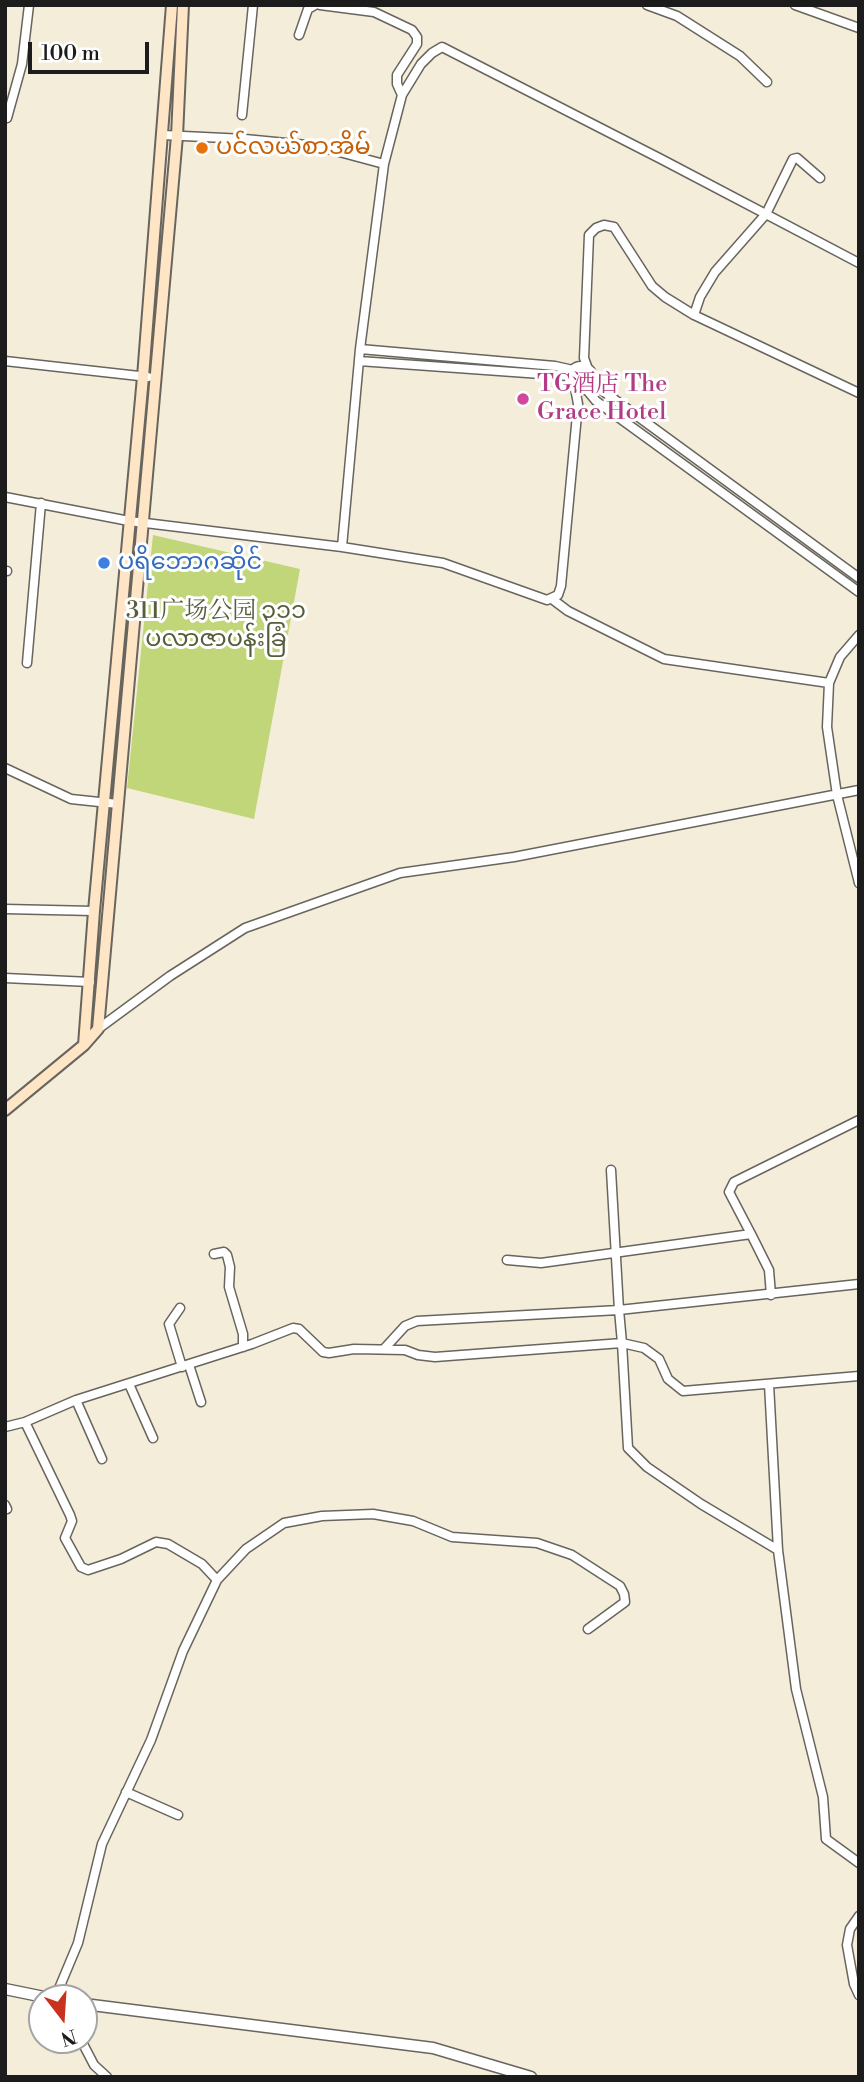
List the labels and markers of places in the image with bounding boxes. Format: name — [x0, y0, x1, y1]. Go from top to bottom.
place label: ပင်လယ်စာအိမ် — [216, 134, 371, 162]
marker: ပင်လယ်စာအိမ် — [194, 140, 210, 156]
place label: TG酒店 The Grace Hotel — [537, 371, 667, 427]
marker: TG酒店 The Grace Hotel — [515, 391, 531, 407]
place label: ပရိဘောဂဆိုင် — [118, 549, 262, 577]
marker: ပရိဘောဂဆိုင် — [96, 555, 112, 571]

